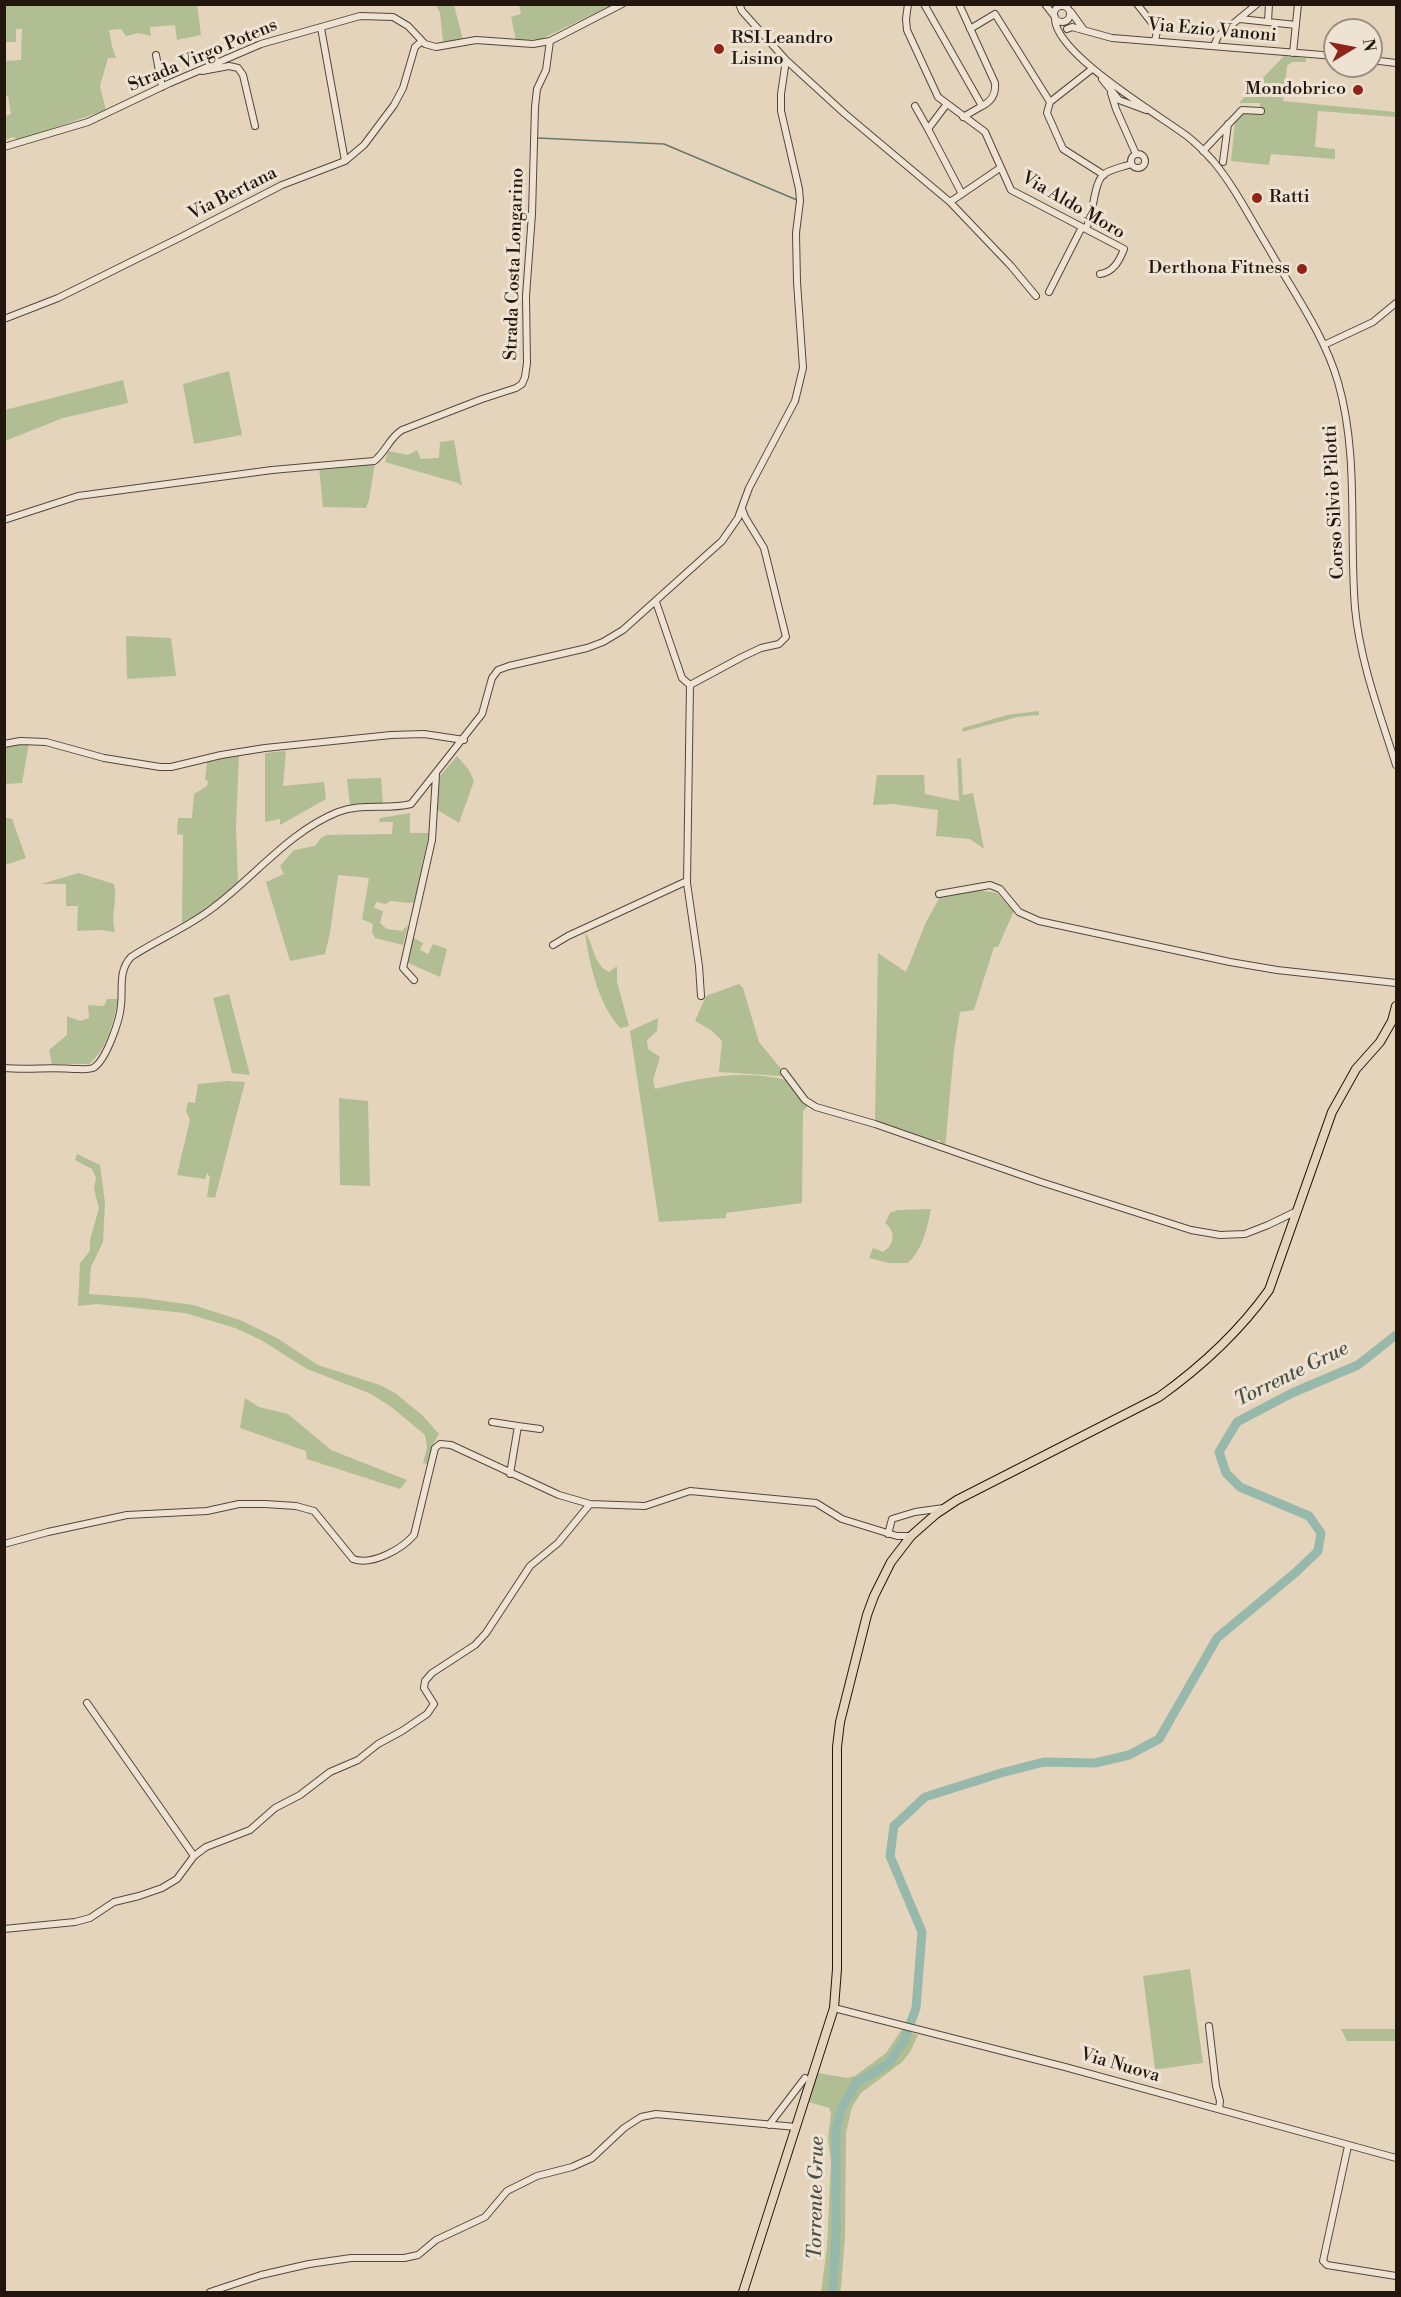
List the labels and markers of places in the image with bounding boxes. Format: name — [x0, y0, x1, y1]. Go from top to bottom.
place label: RSI Leandro Lisino — [731, 28, 833, 70]
marker: RSI Leandro Lisino — [712, 42, 726, 56]
place label: Mondobrico — [1245, 79, 1346, 101]
marker: Mondobrico — [1351, 83, 1365, 97]
place label: Ratti — [1269, 187, 1310, 209]
marker: Ratti — [1250, 191, 1264, 205]
place label: Derthona Fitness — [1148, 258, 1290, 280]
marker: Derthona Fitness — [1295, 262, 1309, 276]

